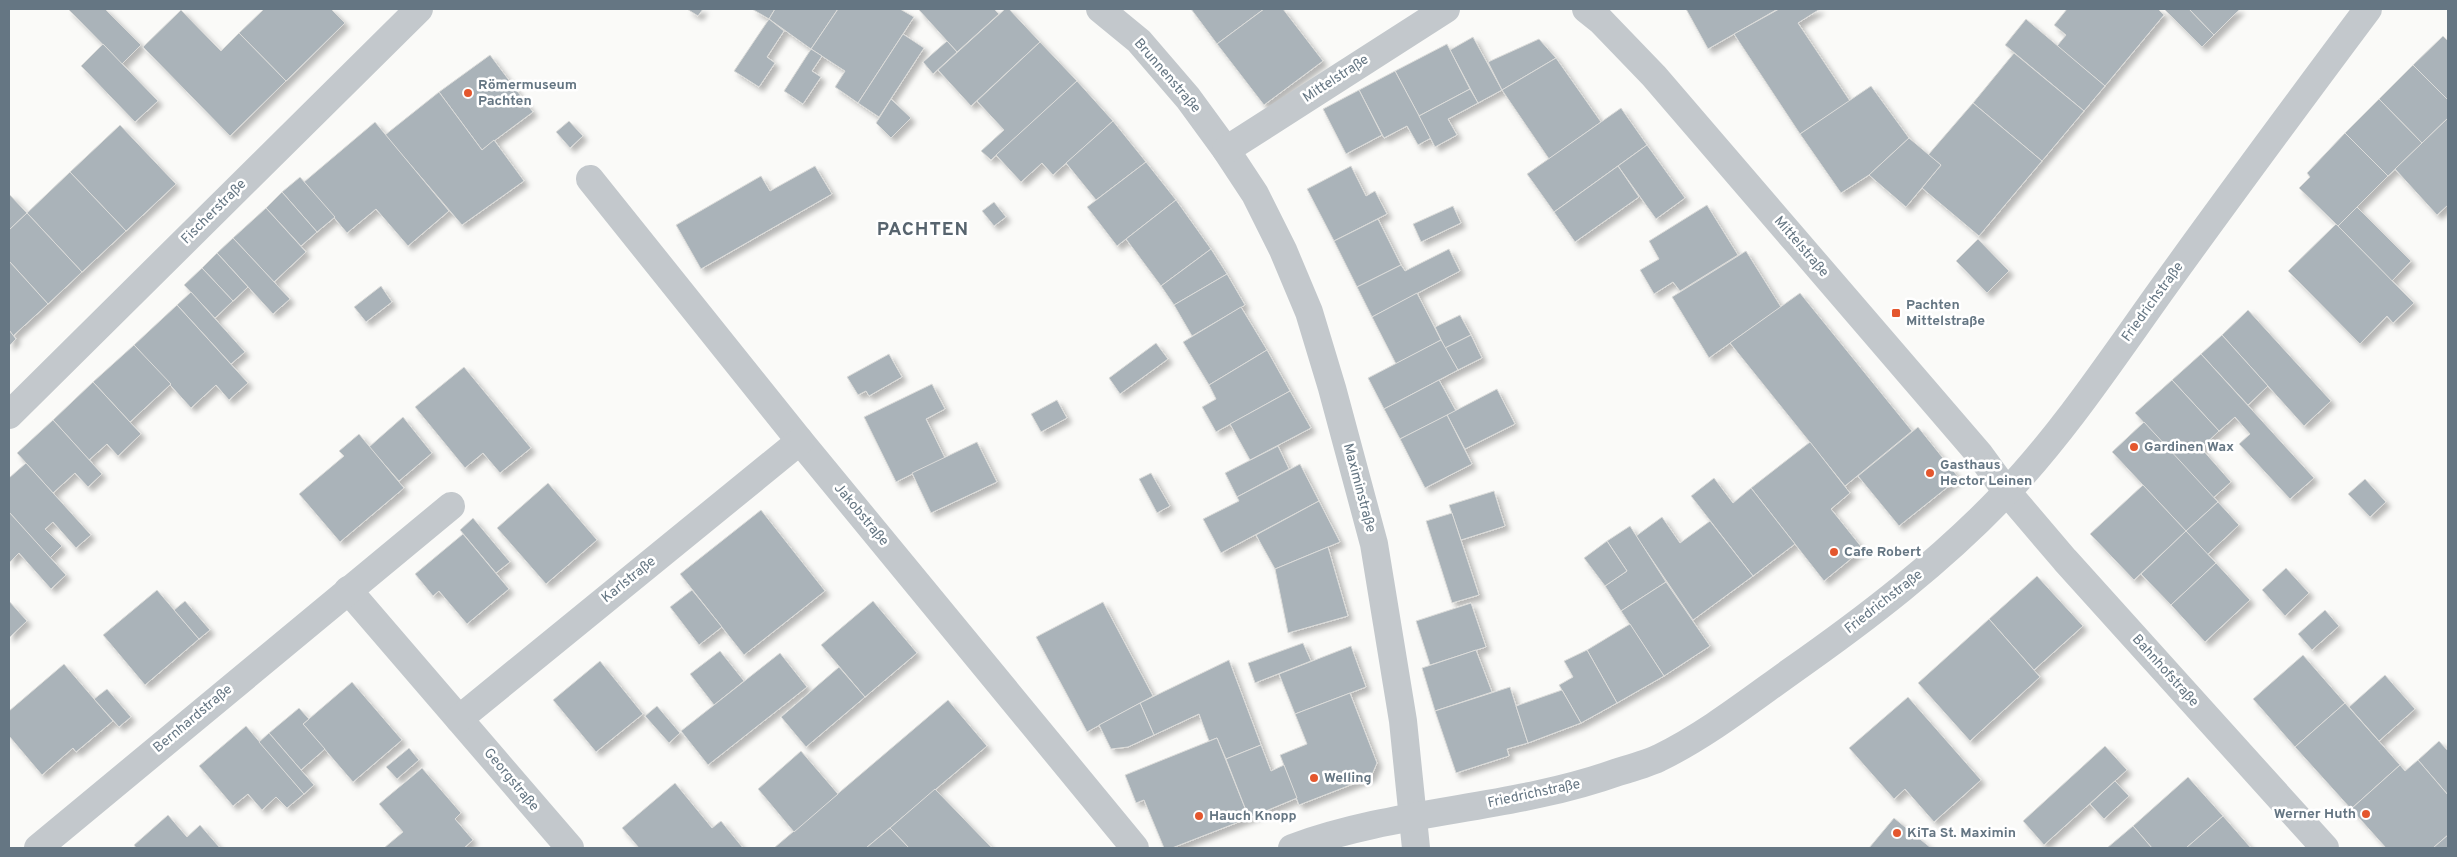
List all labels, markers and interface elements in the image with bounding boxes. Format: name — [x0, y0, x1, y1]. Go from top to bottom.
street label: Brunnenstraße — [1130, 35, 1204, 117]
street label: Mittelstraße — [1300, 51, 1372, 107]
place label: Römermuseum Pachten — [478, 77, 577, 110]
marker: Römermuseum Pachten — [462, 87, 474, 99]
street label: Fischerstraße — [178, 176, 250, 248]
street label: Mittelstraße — [1770, 213, 1832, 281]
district label: PACHTEN — [877, 218, 969, 242]
street label: Friedrichstraße — [2118, 259, 2188, 345]
place label: Pachten Mittelstraße — [1906, 297, 1985, 330]
marker: Pachten Mittelstraße — [1890, 307, 1902, 319]
place label: Gardinen Wax — [2144, 439, 2234, 456]
marker: Gardinen Wax — [2128, 441, 2140, 453]
street label: Maximinstraße — [1339, 442, 1379, 534]
place label: Gasthaus Hector Leinen — [1940, 457, 2032, 490]
marker: Gasthaus Hector Leinen — [1924, 467, 1936, 479]
street label: Jakobstraße — [830, 480, 892, 550]
place label: Cafe Robert — [1844, 544, 1921, 561]
marker: Cafe Robert — [1828, 546, 1840, 558]
street label: Karlstraße — [599, 553, 659, 607]
street label: Friedrichstraße — [1842, 566, 1926, 638]
street label: Bahnhofstraße — [2128, 631, 2202, 711]
street label: Bernhardstraße — [150, 681, 236, 757]
street label: Georgstraße — [480, 745, 542, 815]
place label: Welling — [1324, 770, 1372, 787]
marker: Welling — [1308, 772, 1320, 784]
street label: Friedrichstraße — [1486, 776, 1582, 812]
place label: Werner Huth — [2274, 806, 2356, 823]
place label: Hauch Knopp — [1209, 808, 1297, 825]
marker: Werner Huth — [2360, 808, 2372, 820]
marker: Hauch Knopp — [1193, 810, 1205, 822]
place label: KiTa St. Maximin — [1907, 825, 2016, 842]
marker: KiTa St. Maximin — [1891, 827, 1903, 839]

